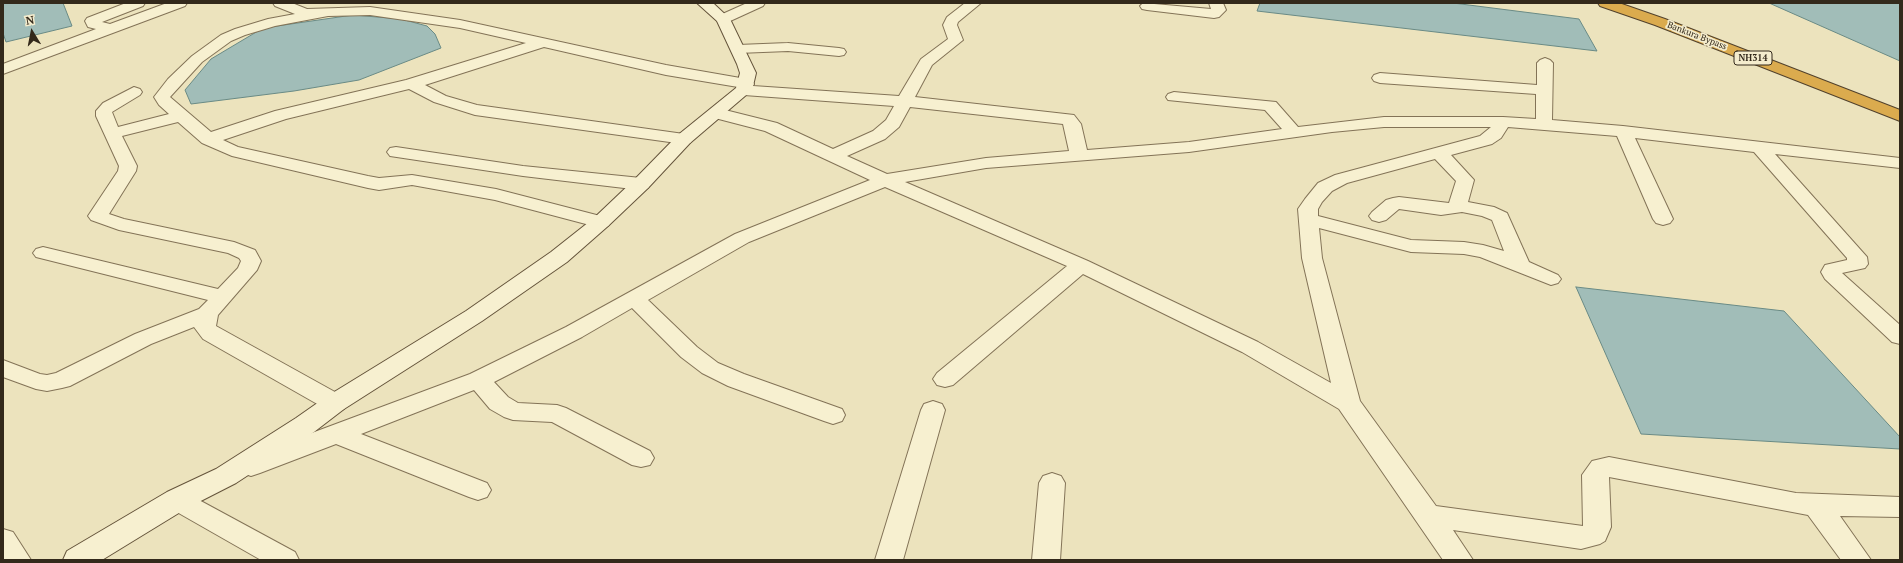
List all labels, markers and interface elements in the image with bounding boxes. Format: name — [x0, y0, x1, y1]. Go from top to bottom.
north arrow — [12, 12, 52, 52]
text: N — [25, 13, 35, 28]
street label: Bankura Bypass — [1666, 20, 1728, 52]
road number: NH314 — [1734, 51, 1772, 65]

